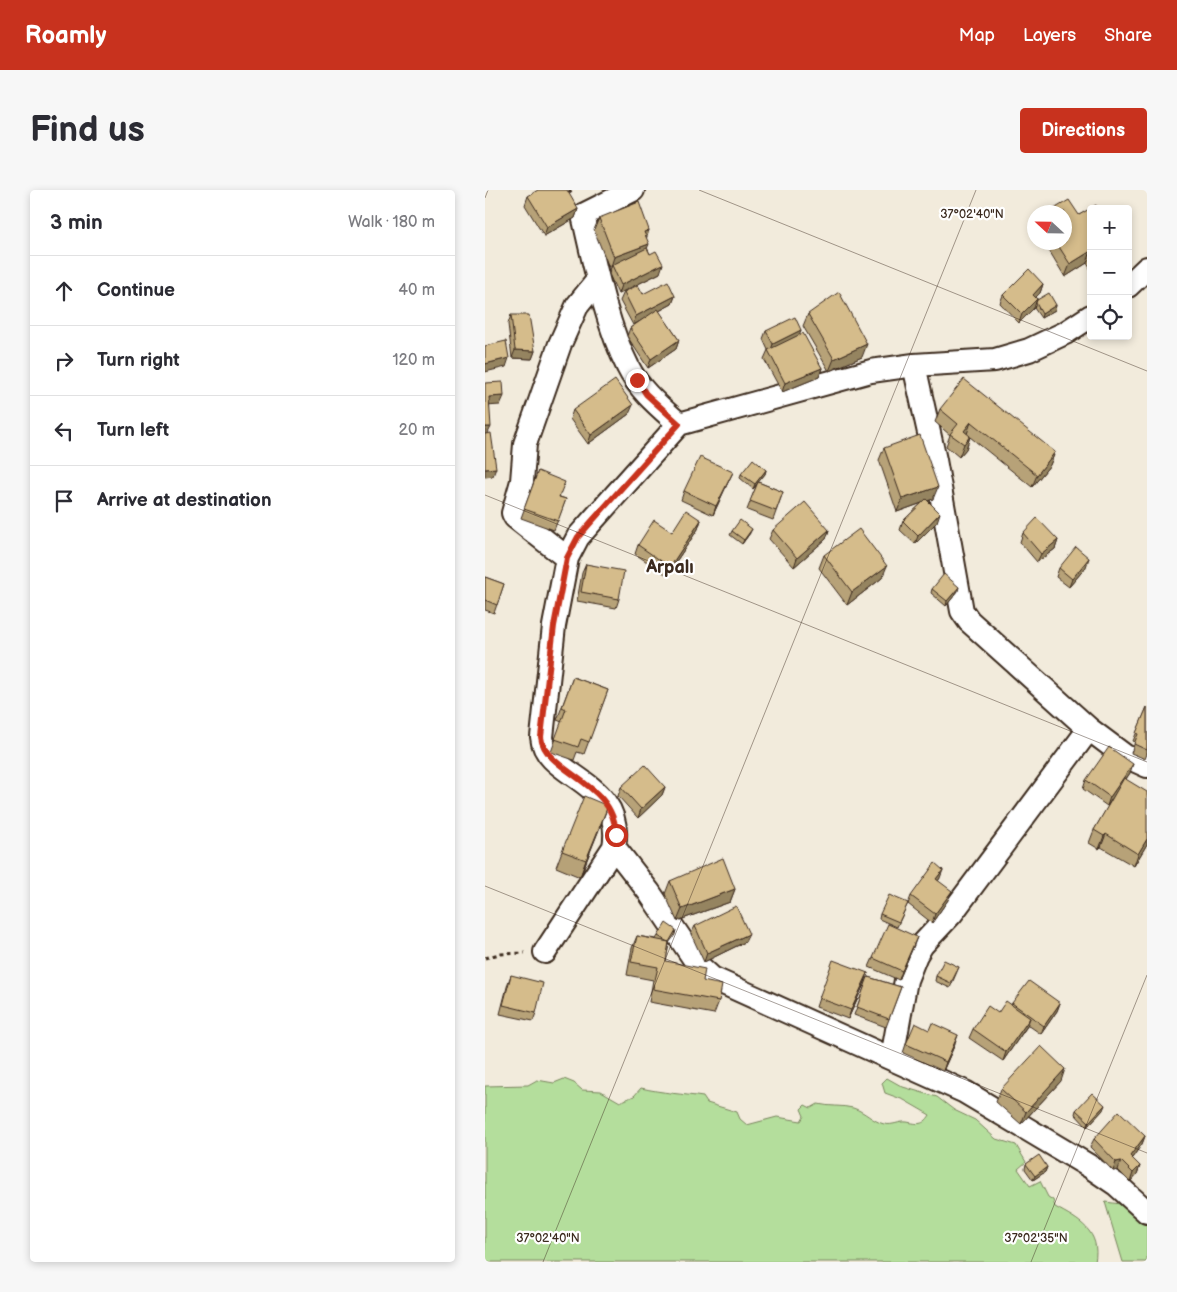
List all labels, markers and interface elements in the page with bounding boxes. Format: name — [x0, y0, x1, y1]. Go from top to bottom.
text: Roamly — [25, 21, 106, 50]
text: Map — [959, 25, 995, 46]
text: Layers — [1023, 25, 1076, 46]
text: Share — [1104, 25, 1152, 46]
button: Directions — [1020, 108, 1147, 153]
text: Find us — [30, 109, 145, 152]
north arrow — [1027, 205, 1072, 250]
map controls — [1087, 205, 1132, 340]
button: + — [1087, 205, 1132, 250]
text: 37°02'40"N — [940, 207, 1004, 222]
text: 3 min — [50, 210, 103, 235]
text: Walk · 180 m — [348, 213, 435, 232]
button: − — [1087, 250, 1132, 295]
icon: ahead — [50, 277, 78, 305]
text: Continue — [97, 279, 175, 302]
text: 40 m — [398, 281, 435, 300]
button: locate — [1087, 295, 1132, 340]
icon: right — [50, 347, 78, 375]
text: Turn right — [97, 349, 180, 372]
text: 120 m — [392, 351, 435, 370]
route end — [626, 369, 649, 392]
icon: left — [50, 417, 78, 445]
text: Turn left — [97, 419, 169, 442]
text: 20 m — [399, 421, 435, 440]
icon: arrive — [50, 487, 78, 515]
text: Arrive at destination — [97, 489, 272, 512]
district label: Arpalı — [645, 557, 694, 578]
route start — [605, 824, 628, 847]
text: 37°02'40"N — [516, 1231, 580, 1246]
text: 37°02'35"N — [1004, 1231, 1068, 1246]

